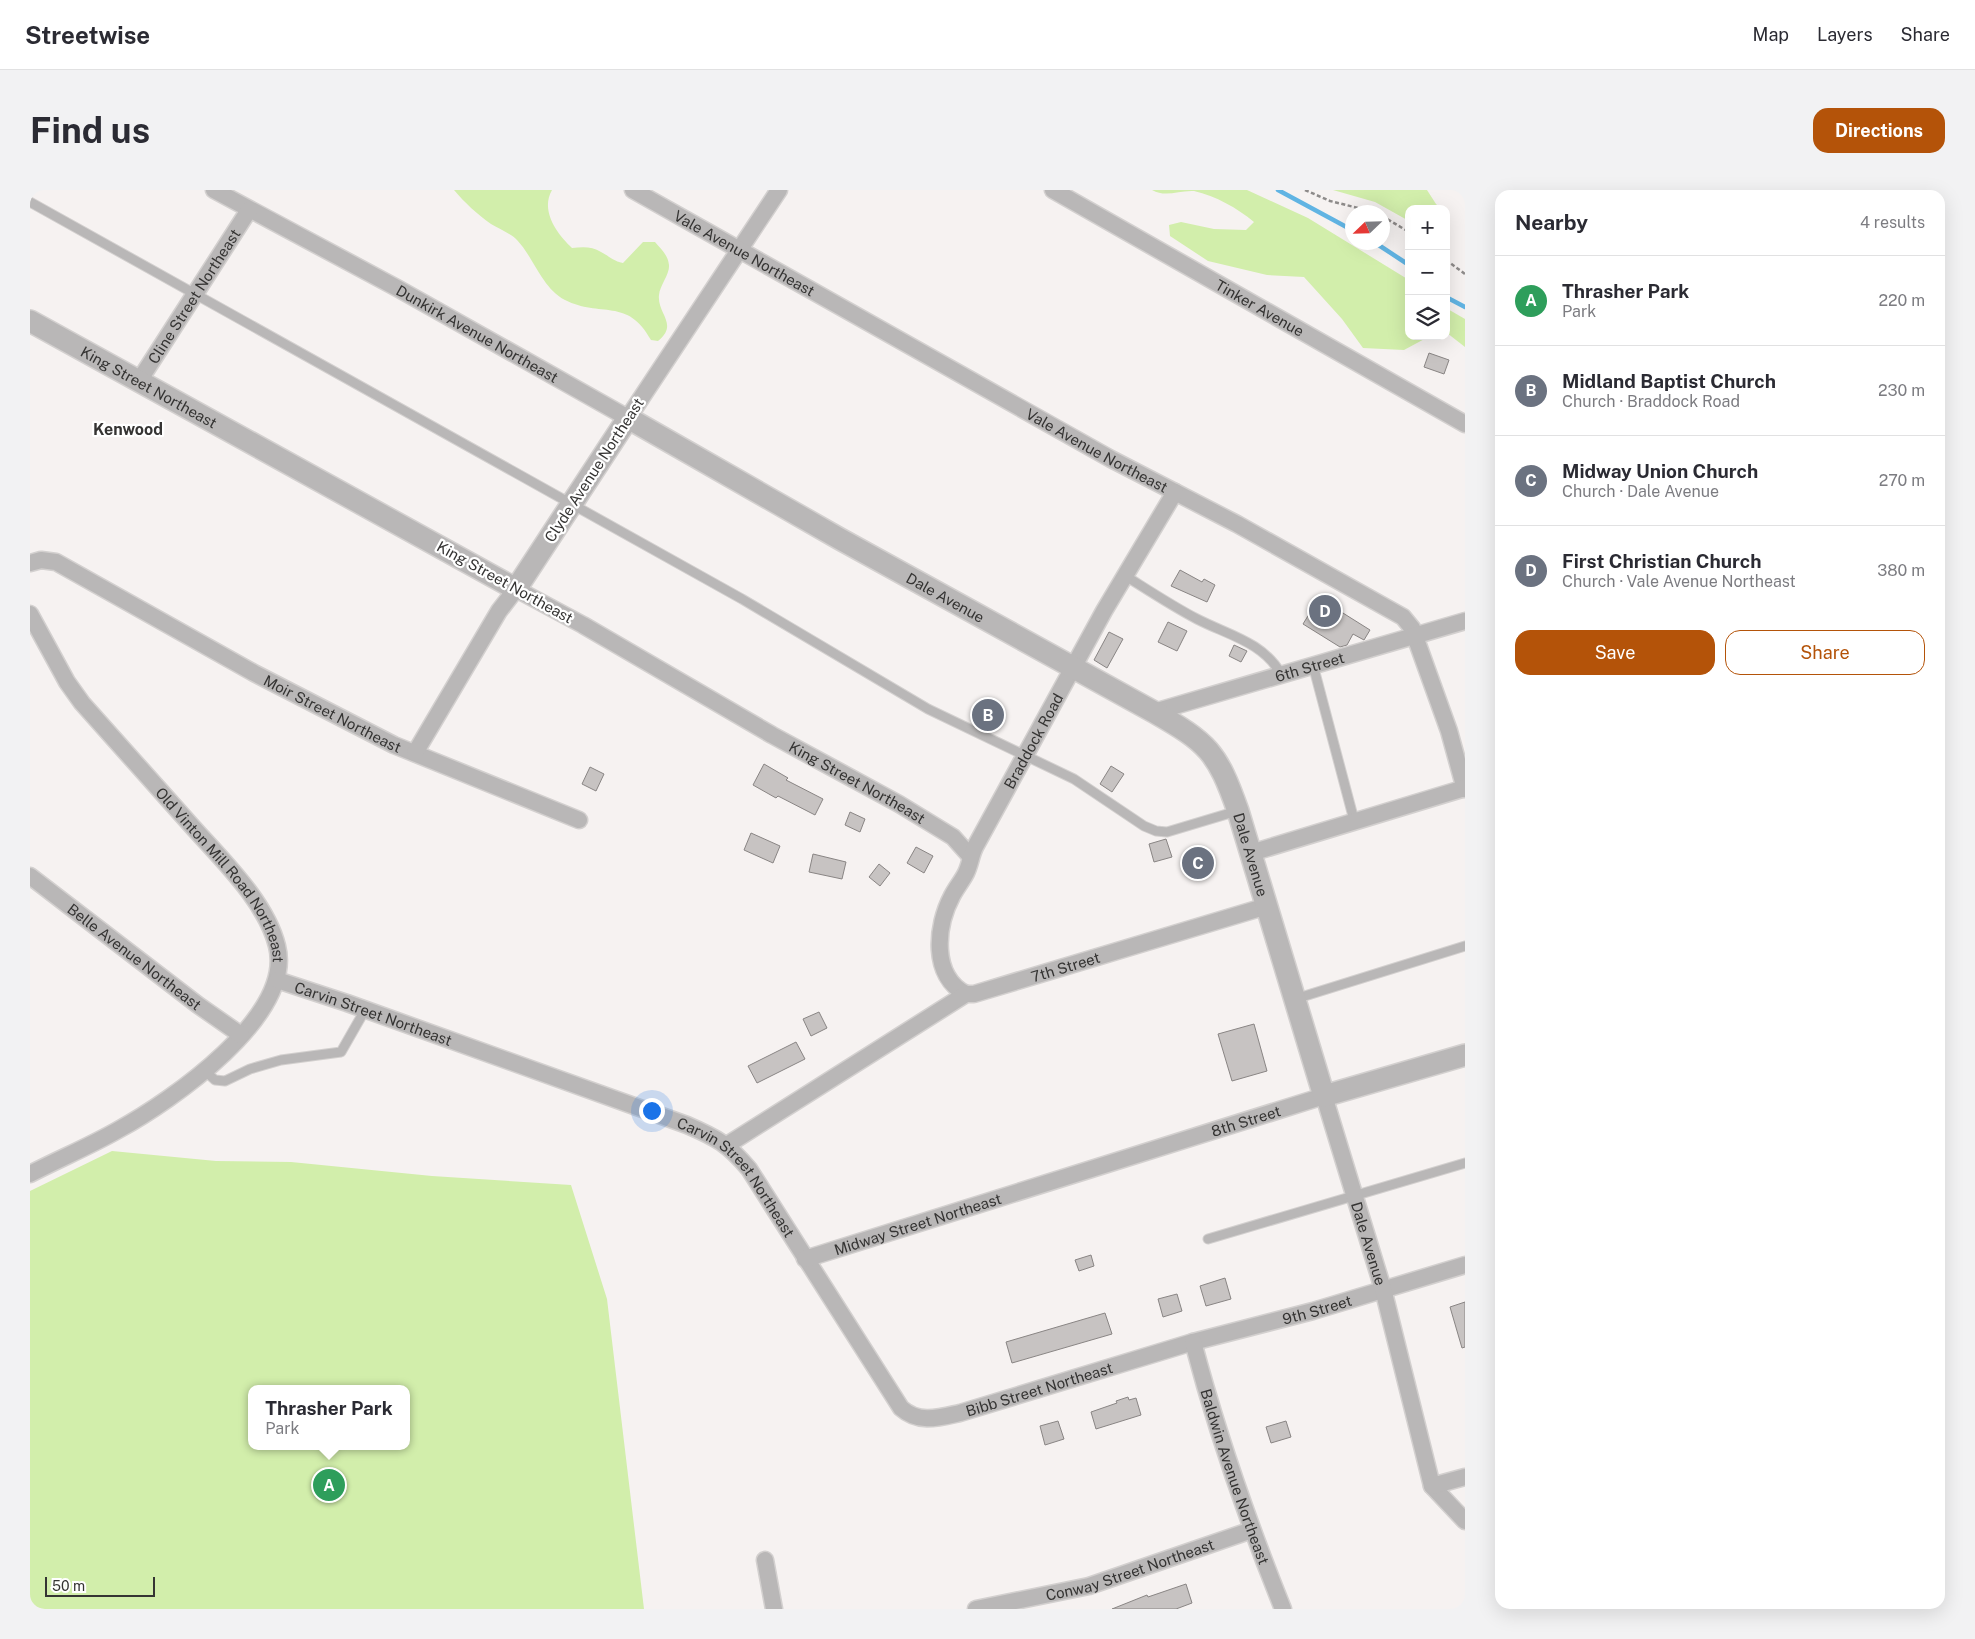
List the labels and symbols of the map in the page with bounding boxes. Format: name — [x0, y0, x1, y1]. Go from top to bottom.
north arrow — [1345, 205, 1390, 250]
street label: Vale Avenue Northeast — [671, 206, 818, 299]
street label: Cline Street Northeast — [144, 225, 243, 367]
street label: Tinker Avenue — [1213, 276, 1307, 339]
street label: Dunkirk Avenue Northeast — [394, 281, 562, 386]
street label: King Street Northeast — [78, 342, 220, 431]
street label: Clyde Avenue Northeast — [541, 395, 647, 545]
street label: Vale Avenue Northeast — [1023, 405, 1171, 495]
district label: Kenwood — [93, 420, 163, 439]
street label: King Street Northeast — [434, 538, 576, 627]
street label: Dale Avenue — [904, 569, 988, 625]
pin: D — [1309, 592, 1341, 630]
street label: 6th Street — [1273, 648, 1346, 685]
street label: Moir Street Northeast — [261, 671, 404, 756]
street label: Braddock Road — [1000, 690, 1066, 791]
pin: B — [972, 696, 1004, 734]
street label: King Street Northeast — [786, 738, 929, 827]
street label: Old Vinton Mill Road Northeast — [153, 784, 287, 963]
street label: Dale Avenue — [1230, 811, 1272, 898]
pin: C — [1182, 844, 1214, 882]
street label: Belle Avenue Northeast — [64, 900, 205, 1013]
street label: 7th Street — [1029, 948, 1102, 985]
street label: Carvin Street Northeast — [293, 978, 455, 1049]
your location — [639, 1098, 665, 1124]
street label: 8th Street — [1209, 1102, 1283, 1139]
street label: Carvin Street Northeast — [675, 1114, 799, 1240]
street label: Midway Street Northeast — [832, 1189, 1004, 1258]
street label: Dale Avenue — [1348, 1199, 1390, 1287]
street label: 9th Street — [1280, 1291, 1354, 1327]
street label: Bibb Street Northeast — [964, 1358, 1115, 1419]
street label: Baldwin Avenue Northeast — [1198, 1387, 1273, 1567]
pin: A — [313, 1466, 345, 1504]
street label: Conway Street Northeast — [1044, 1535, 1216, 1603]
scale bar — [45, 1574, 155, 1597]

